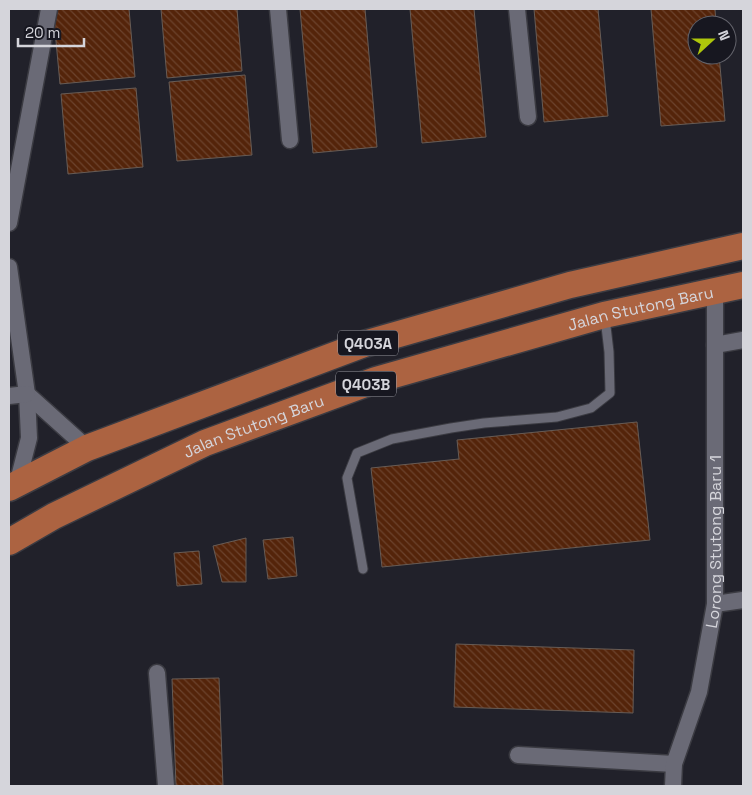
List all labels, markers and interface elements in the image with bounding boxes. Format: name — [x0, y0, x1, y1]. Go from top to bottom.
scale bar — [18, 15, 84, 47]
north arrow — [687, 15, 737, 65]
text: 20 m — [25, 23, 60, 42]
text: N — [714, 28, 734, 43]
street label: Jalan Stutong Baru — [565, 281, 715, 335]
road number: Q403A — [338, 330, 398, 356]
road number: Q403B — [336, 372, 396, 396]
street label: Jalan Stutong Baru — [179, 390, 327, 463]
street label: Lorong Stutong Baru 1 — [700, 455, 726, 630]

